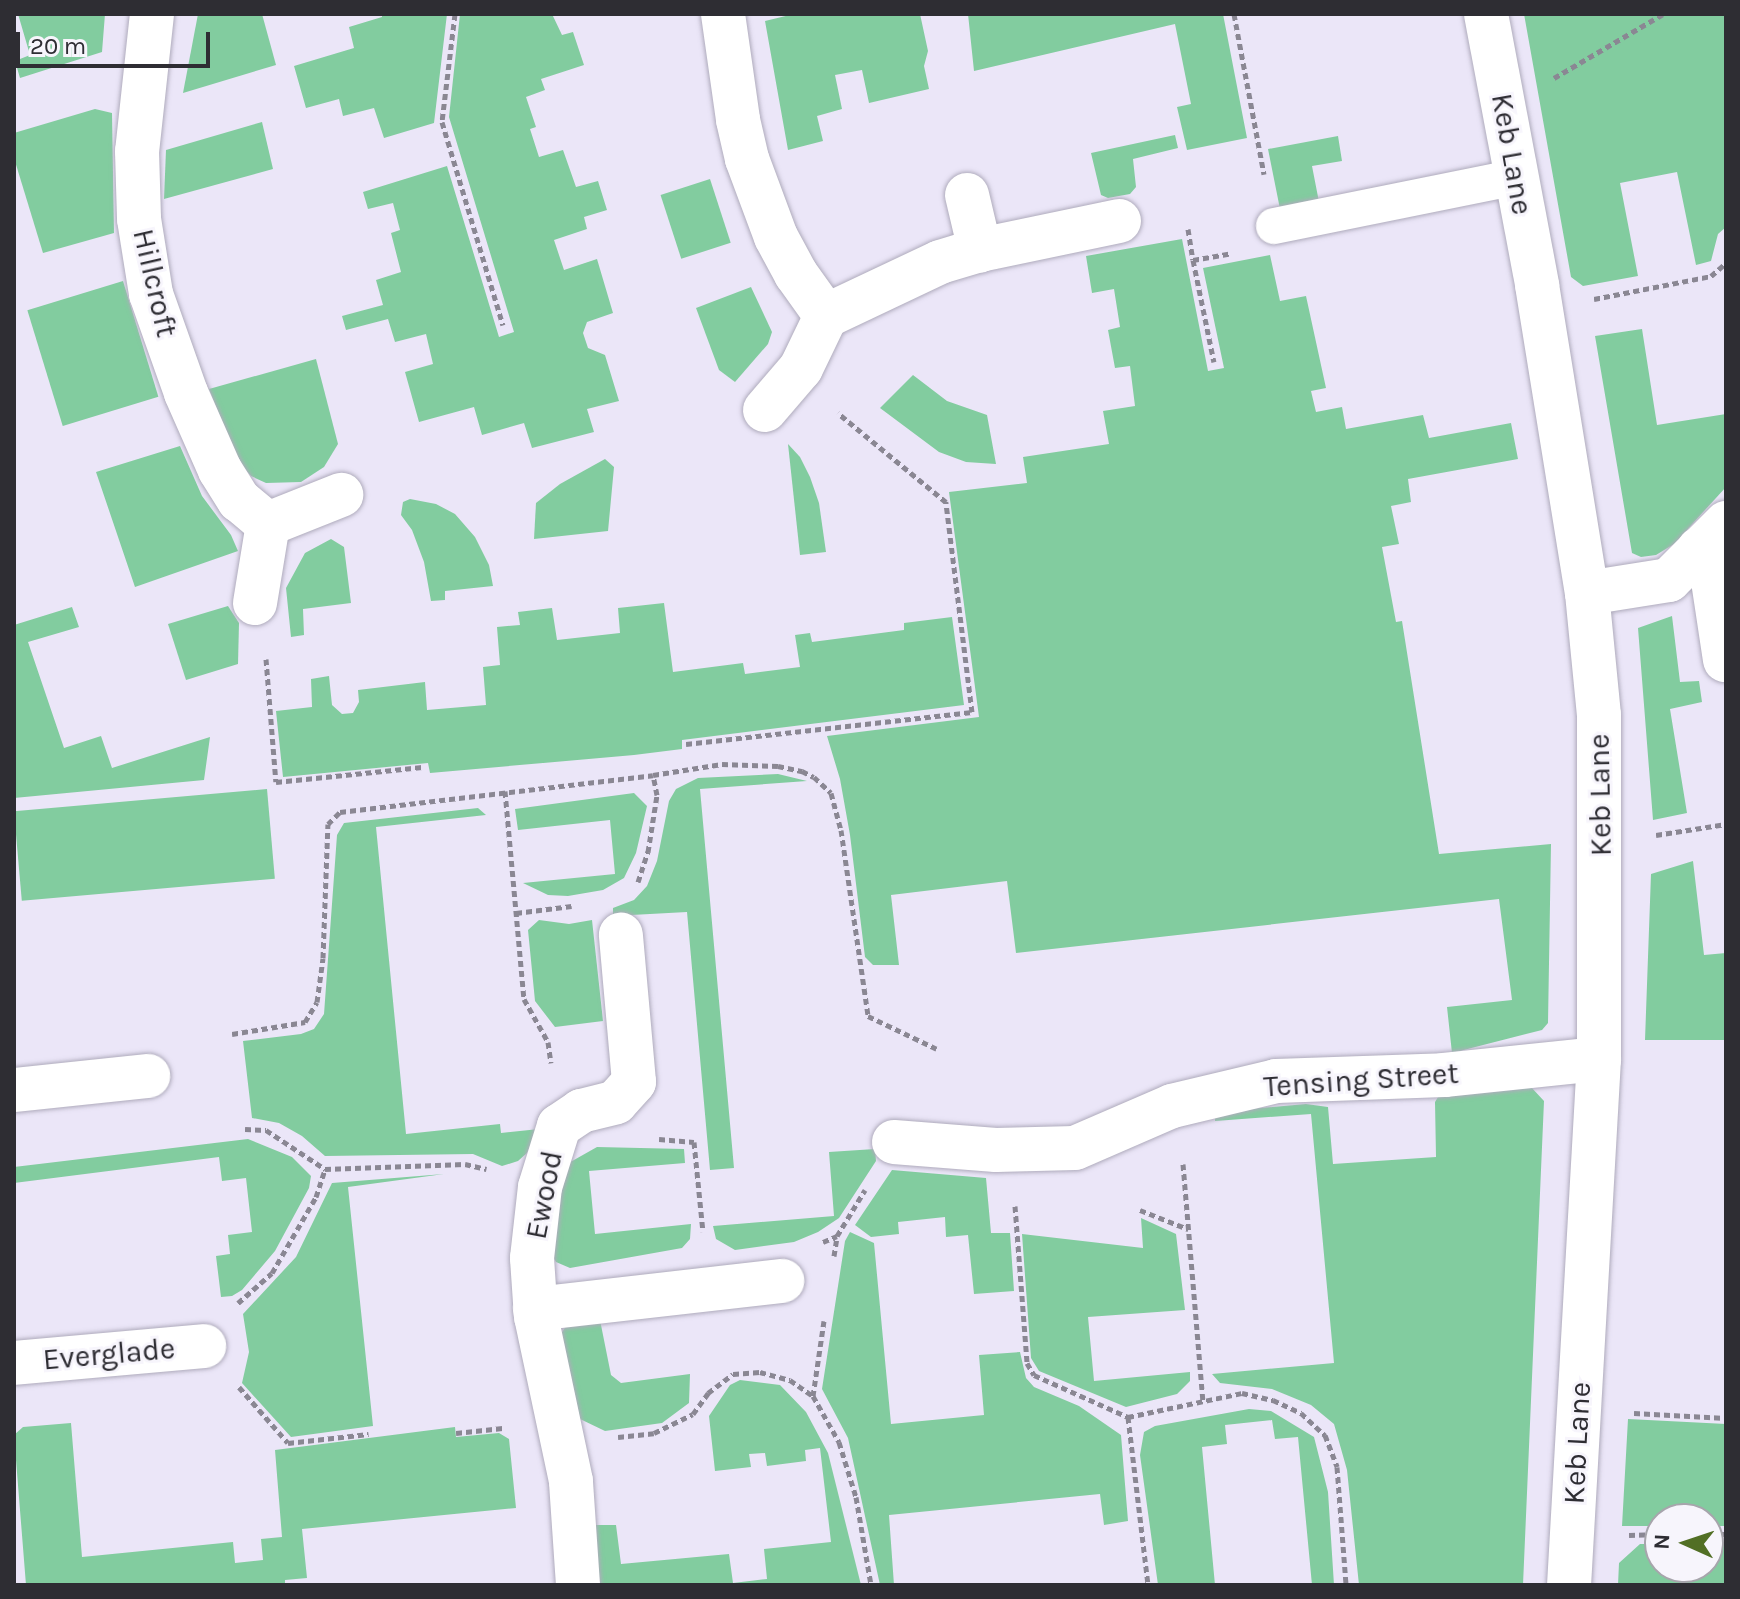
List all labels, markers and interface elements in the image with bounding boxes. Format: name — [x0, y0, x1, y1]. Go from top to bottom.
scale bar — [20, 16, 214, 66]
text: 20 m — [30, 32, 86, 60]
street label: Keb Lane — [1484, 91, 1540, 217]
street label: Hillcroft — [125, 225, 185, 341]
street label: Keb Lane — [1581, 733, 1619, 857]
street label: Tensing Street — [1262, 1055, 1460, 1105]
street label: Ewood — [518, 1148, 570, 1242]
street label: Everglade — [41, 1330, 177, 1378]
street label: Keb Lane — [1556, 1381, 1598, 1505]
north arrow — [1644, 1503, 1724, 1583]
text: N — [1649, 1533, 1675, 1550]

